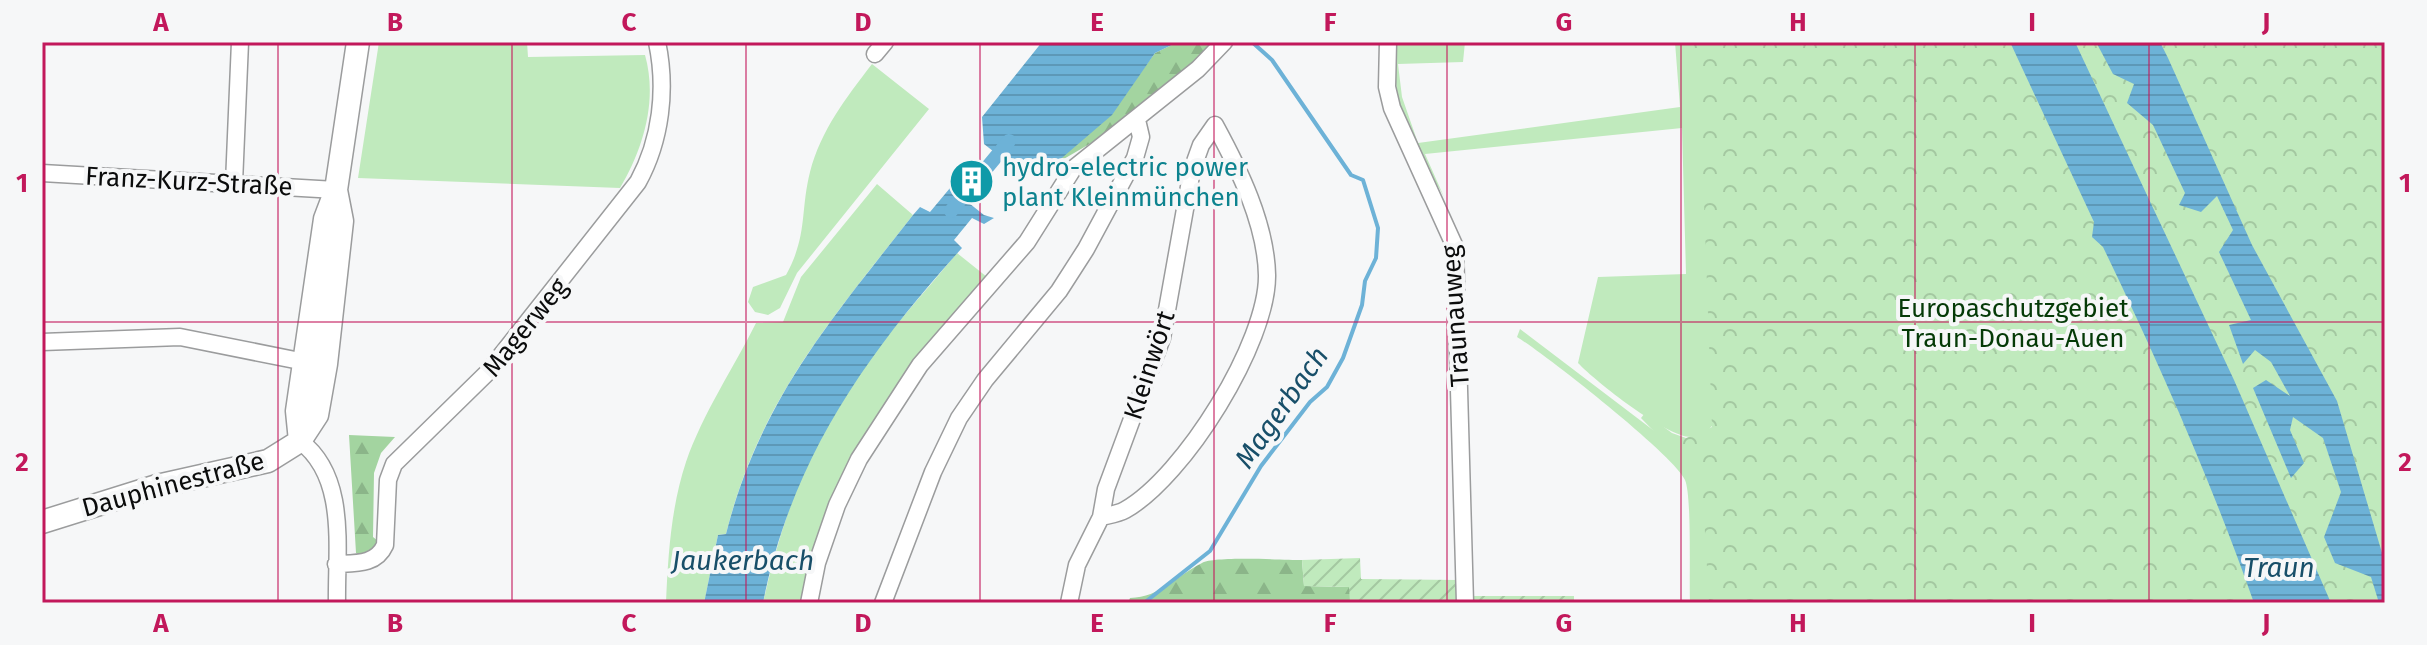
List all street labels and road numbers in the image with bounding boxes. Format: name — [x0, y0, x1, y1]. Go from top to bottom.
street label: Franz-Kurz-Straße — [85, 161, 293, 202]
street label: Traunauweg — [1435, 244, 1476, 388]
street label: Magerweg — [476, 271, 575, 383]
street label: Kleinwört — [1117, 306, 1182, 424]
street label: Dauphinestraße — [79, 445, 268, 524]

